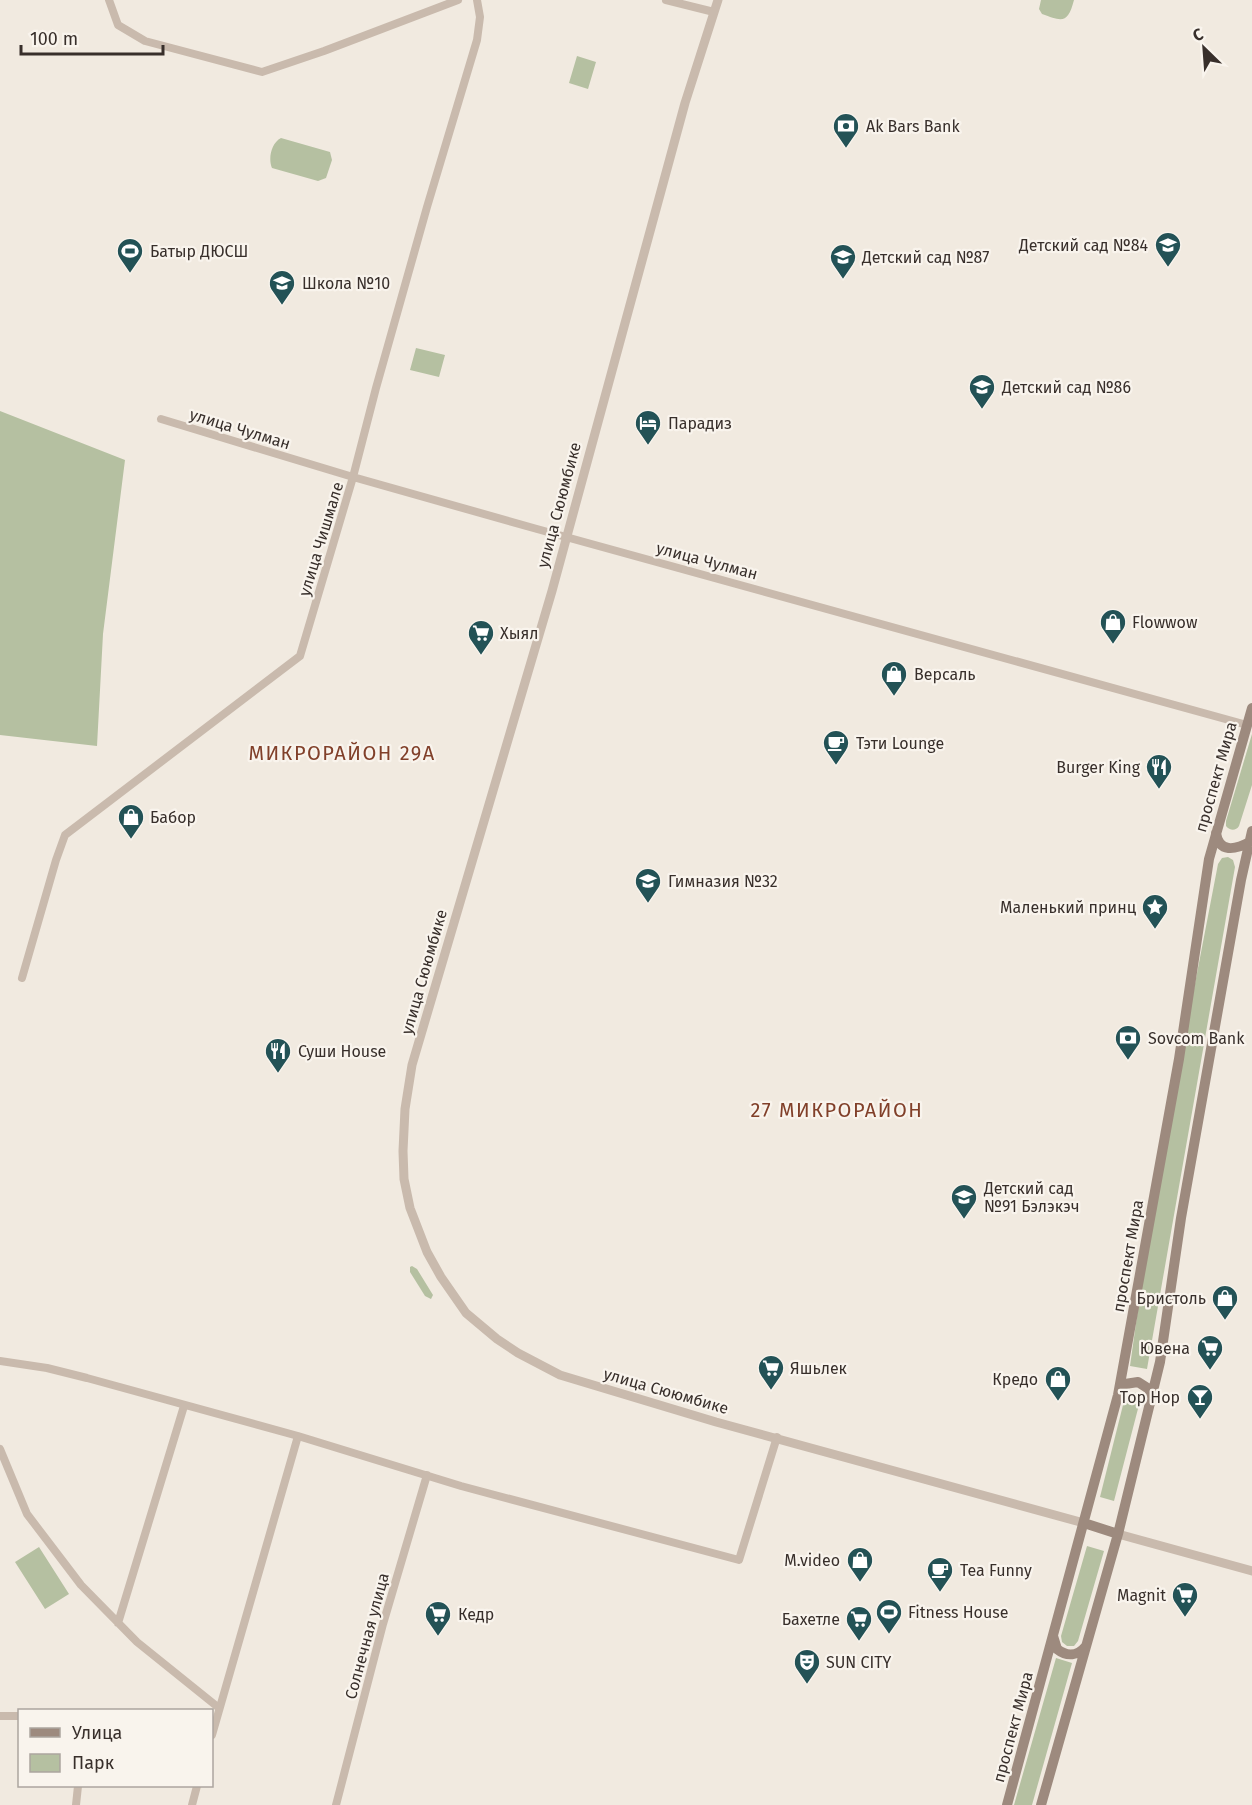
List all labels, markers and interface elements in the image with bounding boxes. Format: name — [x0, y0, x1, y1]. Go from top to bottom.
scale bar — [21, 18, 164, 56]
north arrow — [1174, 18, 1234, 78]
text: С — [1190, 24, 1207, 45]
text: 100 m — [30, 28, 78, 50]
bank icon: Ak Bars Bank — [831, 111, 861, 149]
place label: Ak Bars Bank — [866, 117, 960, 136]
school or university icon: Детский сад №84 — [1153, 230, 1183, 268]
sports icon: Батыр ДЮСШ — [115, 236, 145, 274]
place label: Детский сад №84 — [1018, 236, 1148, 255]
place label: Батыр ДЮСШ — [150, 242, 248, 261]
school or university icon: Детский сад №87 — [828, 242, 858, 280]
place label: Детский сад №87 — [861, 248, 989, 267]
school or university icon: Школа №10 — [267, 268, 297, 306]
place label: Школа №10 — [302, 274, 390, 293]
school or university icon: Детский сад №86 — [967, 372, 997, 410]
place label: Детский сад №86 — [1001, 378, 1131, 397]
street label: улица Чулман — [187, 405, 293, 453]
hotel icon: Парадиз — [633, 408, 663, 446]
place label: Парадиз — [668, 414, 732, 433]
street label: улица Сююмбике — [533, 440, 585, 570]
street label: улица Чишмале — [295, 480, 347, 598]
street label: улица Чулман — [654, 538, 760, 584]
shop icon: Flowwow — [1098, 607, 1128, 645]
place label: Flowwow — [1132, 613, 1198, 632]
supermarket icon: Хыял — [466, 618, 496, 656]
place label: Хыял — [500, 624, 538, 643]
shop icon: Версаль — [879, 659, 909, 697]
place label: Версаль — [914, 665, 976, 684]
street label: проспект Мира — [1191, 720, 1241, 834]
cafe icon: Тэти Lounge — [821, 728, 851, 766]
place label: Тэти Lounge — [856, 734, 944, 753]
district label: МИКРОРАЙОН 29А — [248, 741, 436, 765]
restaurant icon: Burger King — [1144, 752, 1174, 790]
place label: Burger King — [1056, 758, 1141, 777]
shop icon: Бабор — [116, 802, 146, 840]
place label: Бабор — [150, 808, 196, 827]
school or university icon: Гимназия №32 — [633, 866, 663, 904]
place label: Гимназия №32 — [668, 872, 778, 891]
place icon: Маленький принц — [1140, 892, 1170, 930]
place label: Маленький принц — [1000, 898, 1137, 917]
street label: улица Сююмбике — [397, 907, 451, 1037]
bank icon: Sovcom Bank — [1113, 1023, 1143, 1061]
place label: Sovcom Bank — [1148, 1029, 1245, 1048]
restaurant icon: Суши House — [263, 1036, 293, 1074]
place label: Суши House — [298, 1042, 386, 1061]
district label: 27 МИКРОРАЙОН — [751, 1098, 923, 1122]
place label: Детский сад №91 Бэлэкэч — [983, 1179, 1080, 1216]
school or university icon: Детский сад №91 Бэлэкэч — [949, 1182, 979, 1220]
street label: проспект Мира — [1109, 1198, 1147, 1314]
shop icon: Бристоль — [1210, 1283, 1240, 1321]
place label: Бристоль — [1137, 1289, 1206, 1308]
supermarket icon: Ювена — [1195, 1333, 1225, 1371]
place label: Ювена — [1140, 1339, 1190, 1358]
supermarket icon: Яшьлек — [756, 1353, 786, 1391]
place label: Яшьлек — [790, 1359, 848, 1378]
street label: улица Сююмбике — [601, 1364, 731, 1418]
shop icon: Кредо — [1043, 1364, 1073, 1402]
place label: Кредо — [992, 1370, 1038, 1389]
bar icon: Top Hop — [1185, 1382, 1215, 1420]
place label: Top Hop — [1120, 1388, 1180, 1407]
shop icon: M.video — [845, 1545, 875, 1583]
place label: M.video — [784, 1551, 840, 1570]
cafe icon: Tea Funny — [925, 1555, 955, 1593]
place label: Tea Funny — [960, 1561, 1032, 1580]
street label: Солнечная улица — [341, 1571, 393, 1701]
supermarket icon: Magnit — [1170, 1580, 1200, 1618]
place label: Magnit — [1117, 1586, 1166, 1605]
sports icon: Fitness House — [874, 1597, 904, 1635]
supermarket icon: Кедр — [423, 1599, 453, 1637]
place label: Fitness House — [908, 1603, 1008, 1622]
supermarket icon: Бахетле — [844, 1604, 874, 1642]
place label: Кедр — [458, 1605, 494, 1624]
place label: Бахетле — [782, 1610, 840, 1629]
theatre icon: SUN CITY — [792, 1647, 822, 1685]
place label: SUN CITY — [826, 1653, 891, 1672]
street label: проспект Мира — [989, 1670, 1037, 1784]
legend — [18, 1709, 213, 1787]
text: Улица — [72, 1722, 122, 1744]
text: Парк — [72, 1752, 115, 1774]

